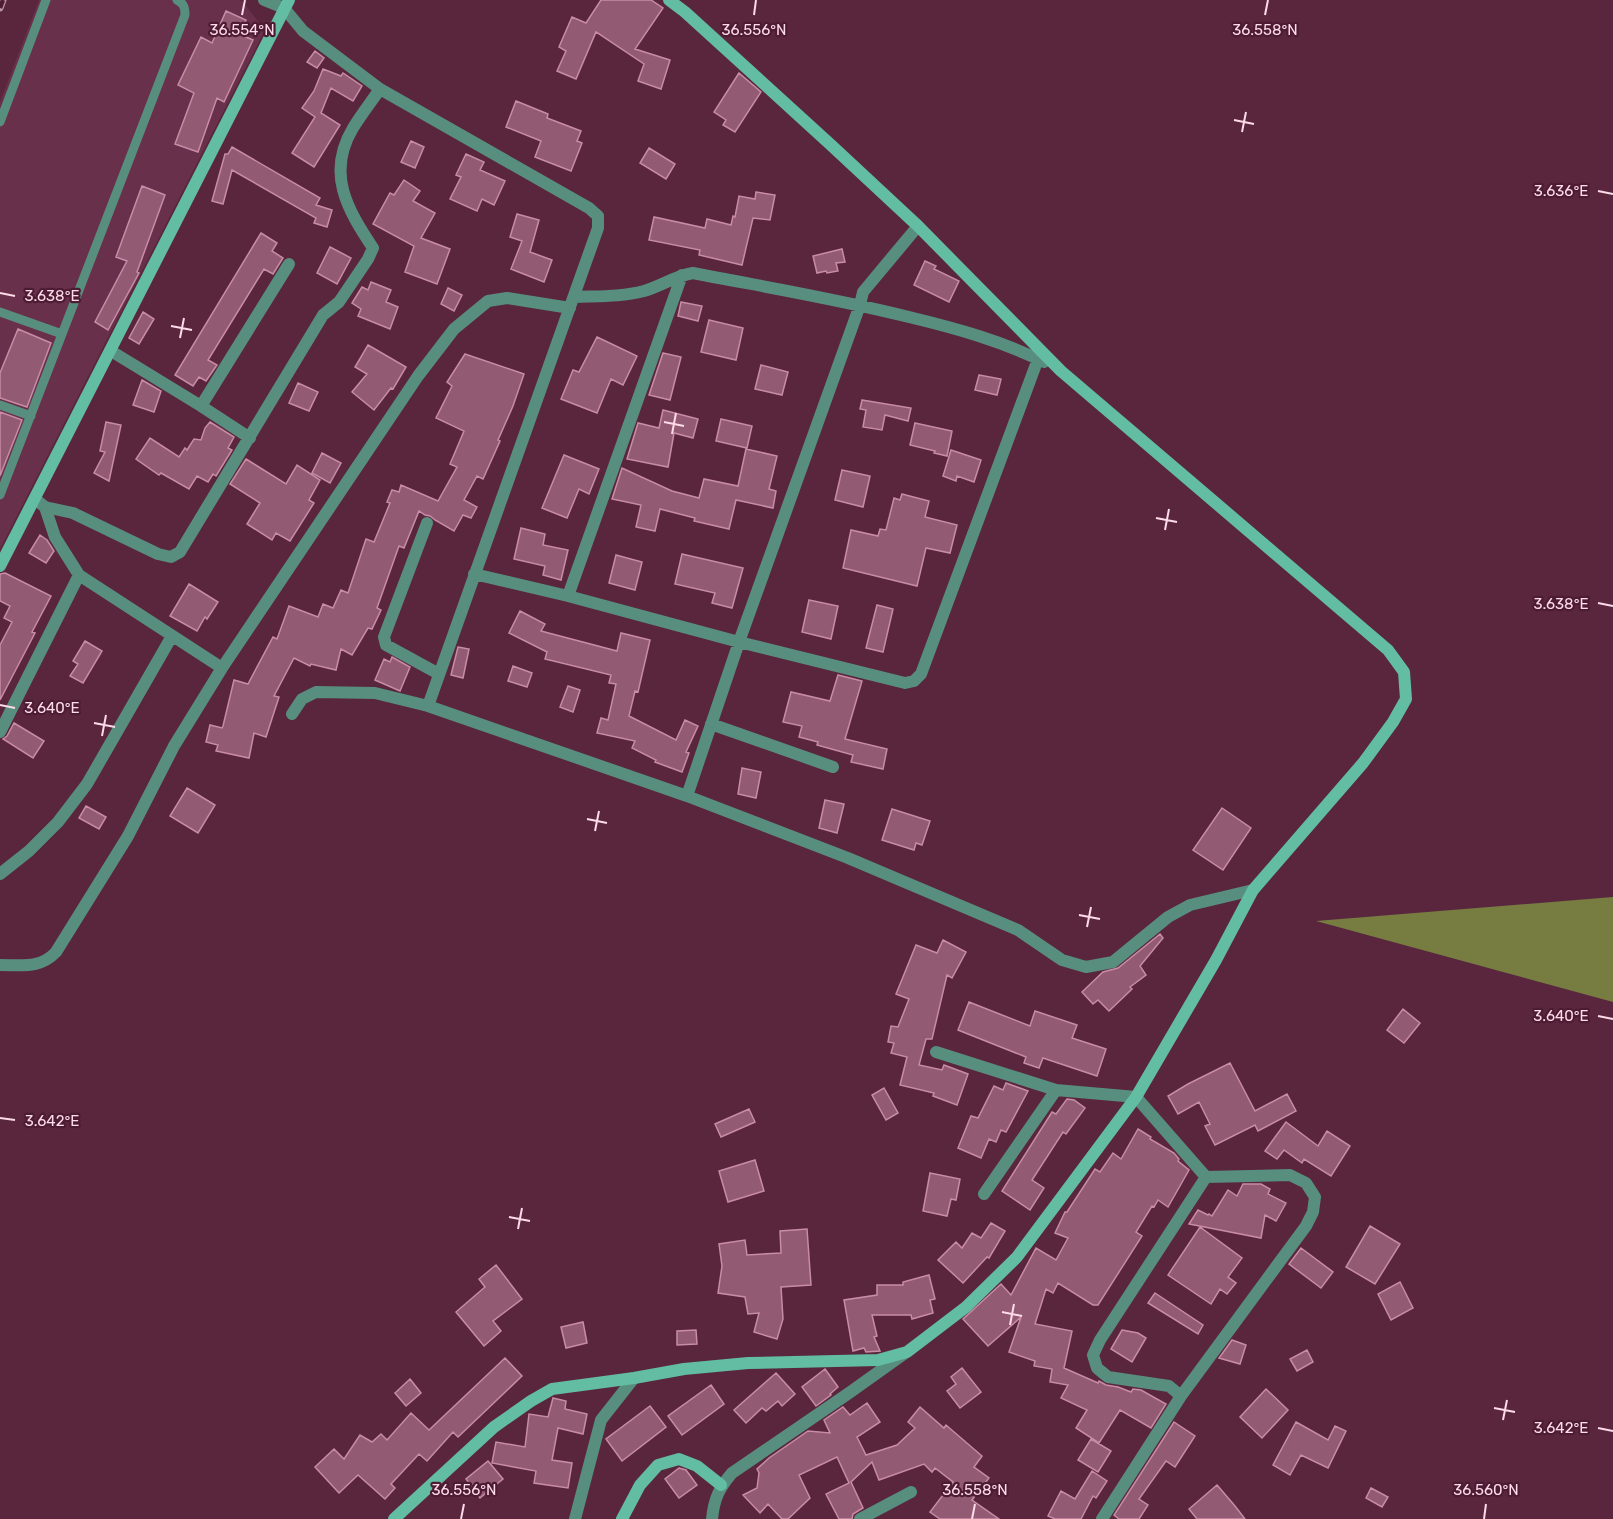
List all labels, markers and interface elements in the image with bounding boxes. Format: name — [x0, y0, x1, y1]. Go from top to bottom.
text: 36.554°N — [209, 21, 275, 39]
text: 36.556°N — [722, 21, 786, 39]
text: 36.558°N — [1232, 21, 1298, 39]
text: 3.636°E — [1534, 182, 1588, 200]
text: 3.638°E — [24, 287, 80, 305]
text: 3.638°E — [1533, 595, 1589, 613]
text: 3.640°E — [24, 699, 80, 717]
text: 3.640°E — [1533, 1007, 1589, 1025]
text: 3.642°E — [25, 1112, 79, 1130]
text: 3.642°E — [1534, 1419, 1588, 1437]
text: 36.556°N — [432, 1481, 496, 1499]
text: 36.558°N — [942, 1481, 1008, 1499]
text: 36.560°N — [1453, 1481, 1519, 1499]

